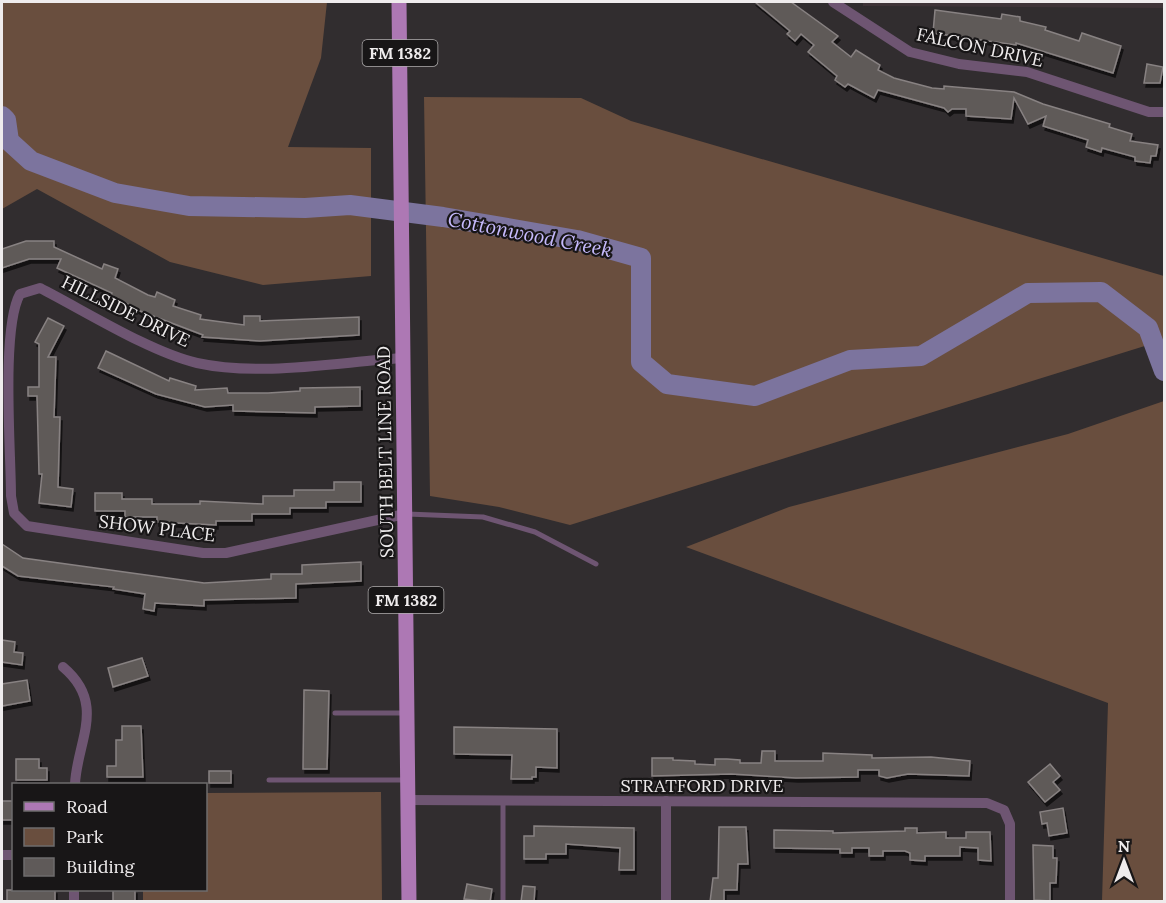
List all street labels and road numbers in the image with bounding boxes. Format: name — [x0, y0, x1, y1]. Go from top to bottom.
street label: FALCON DRIVE — [914, 22, 1046, 72]
road number: FM 1382 — [362, 40, 438, 66]
street label: HILLSIDE DRIVE — [58, 270, 194, 352]
street label: SOUTH BELT LINE ROAD — [372, 346, 398, 558]
street label: SHOW PLACE — [97, 509, 217, 547]
road number: FM 1382 — [368, 587, 444, 613]
street label: STRATFORD DRIVE — [620, 774, 784, 797]

